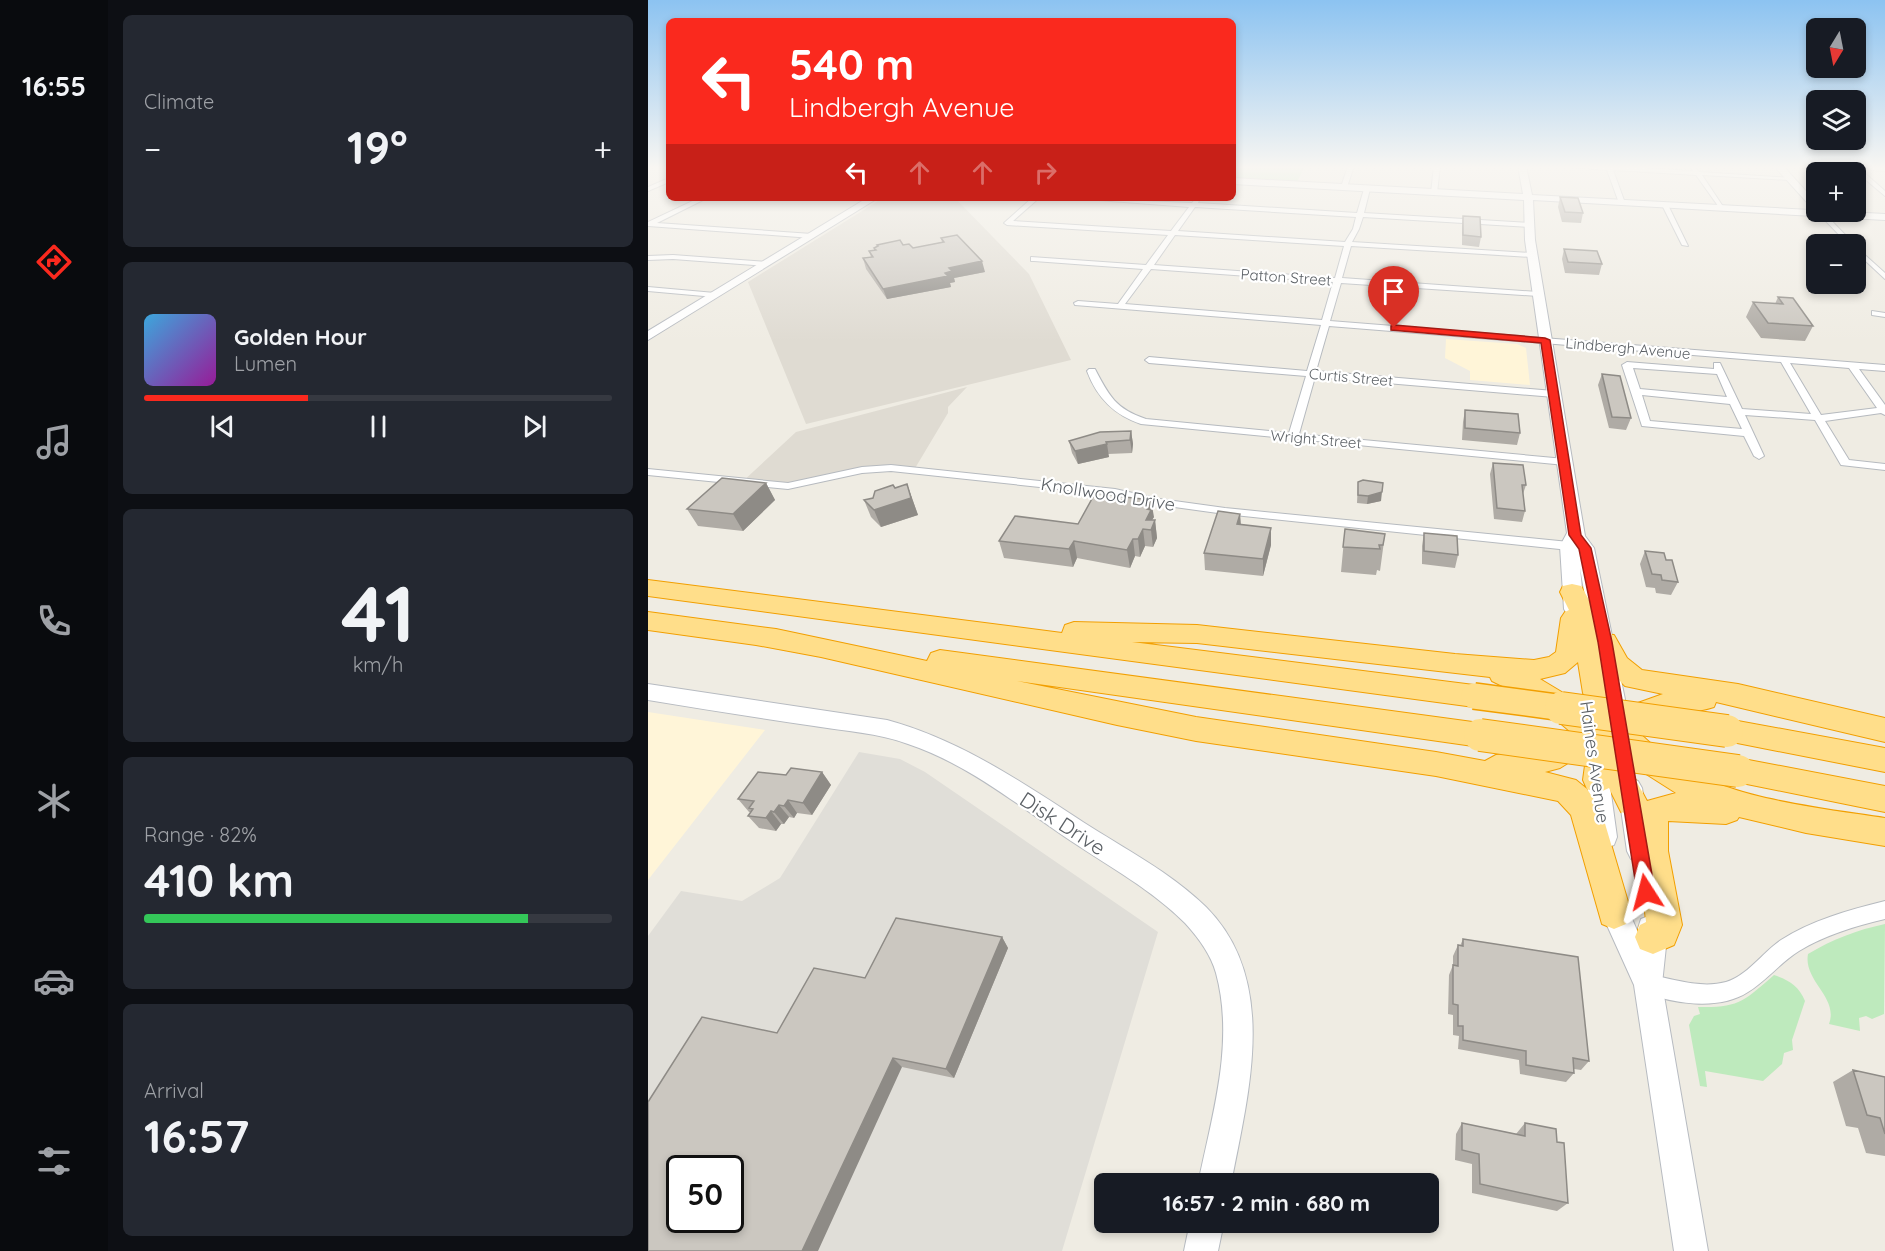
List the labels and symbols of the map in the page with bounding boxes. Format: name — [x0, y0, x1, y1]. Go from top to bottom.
north arrow — [1806, 18, 1866, 78]
street label: Patton Street — [1240, 264, 1332, 290]
pin — [1368, 266, 1419, 328]
street label: Lindbergh Avenue — [1565, 333, 1691, 363]
street label: Curtis Street — [1308, 364, 1394, 390]
street label: Wright Street — [1270, 426, 1362, 452]
street label: Knollwood Drive — [1039, 472, 1177, 516]
street label: Haines Avenue — [1575, 699, 1615, 825]
street label: Disk Drive — [1015, 786, 1111, 860]
position arrow — [1614, 860, 1678, 924]
speed limit sign: 50 — [666, 1155, 744, 1233]

